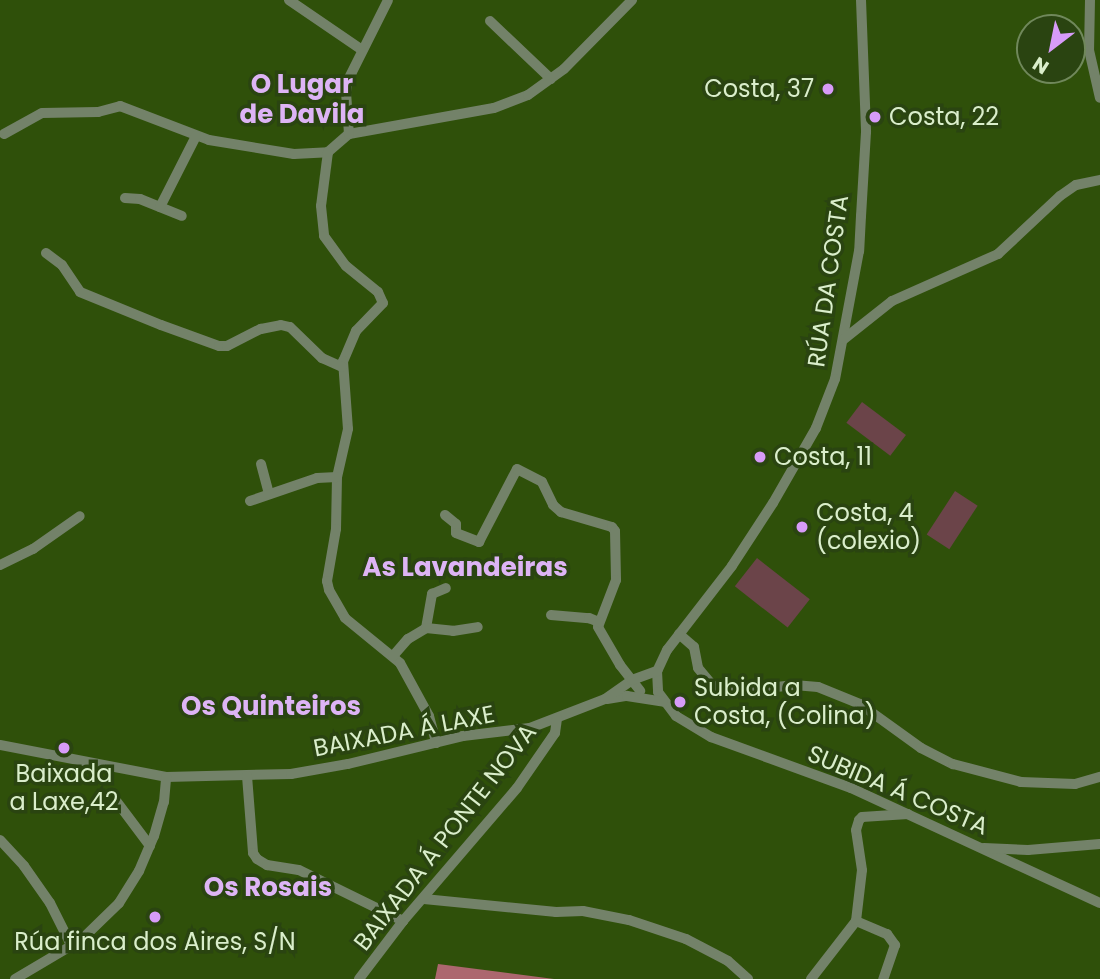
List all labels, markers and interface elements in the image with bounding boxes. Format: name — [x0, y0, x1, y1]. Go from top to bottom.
north arrow — [1016, 14, 1086, 84]
text: N — [1027, 50, 1054, 81]
district label: O Lugar de Davila — [239, 69, 365, 130]
place label: Costa, 37 — [704, 75, 814, 103]
marker: Costa, 37 — [820, 81, 836, 97]
place label: Costa, 22 — [889, 103, 999, 131]
marker: Costa, 22 — [867, 109, 883, 125]
street label: RÚA DA COSTA — [802, 193, 854, 369]
place label: Costa, 11 — [774, 443, 872, 471]
marker: Costa, 11 — [752, 449, 768, 465]
place label: Costa, 4 (colexio) — [816, 499, 921, 555]
marker: Costa, 4 (colexio) — [794, 519, 810, 535]
district label: As Lavandeiras — [362, 552, 568, 584]
place label: Subida a Costa, (Colina) — [694, 674, 876, 730]
district label: Os Quinteiros — [181, 691, 361, 723]
marker: Subida a Costa, (Colina) — [672, 694, 688, 710]
street label: BAIXADA Á LAXE — [311, 699, 497, 763]
street label: BAIXADA Á PONTE NOVA — [348, 718, 542, 956]
street label: SUBIDA Á COSTA — [803, 739, 993, 841]
marker: Baixada a Laxe,42 — [56, 740, 72, 756]
place label: Baixada a Laxe,42 — [9, 760, 119, 816]
district label: Os Rosais — [204, 872, 332, 904]
marker: Rúa finca dos Aires, S/N — [147, 909, 163, 925]
place label: Rúa finca dos Aires, S/N — [14, 928, 296, 956]

